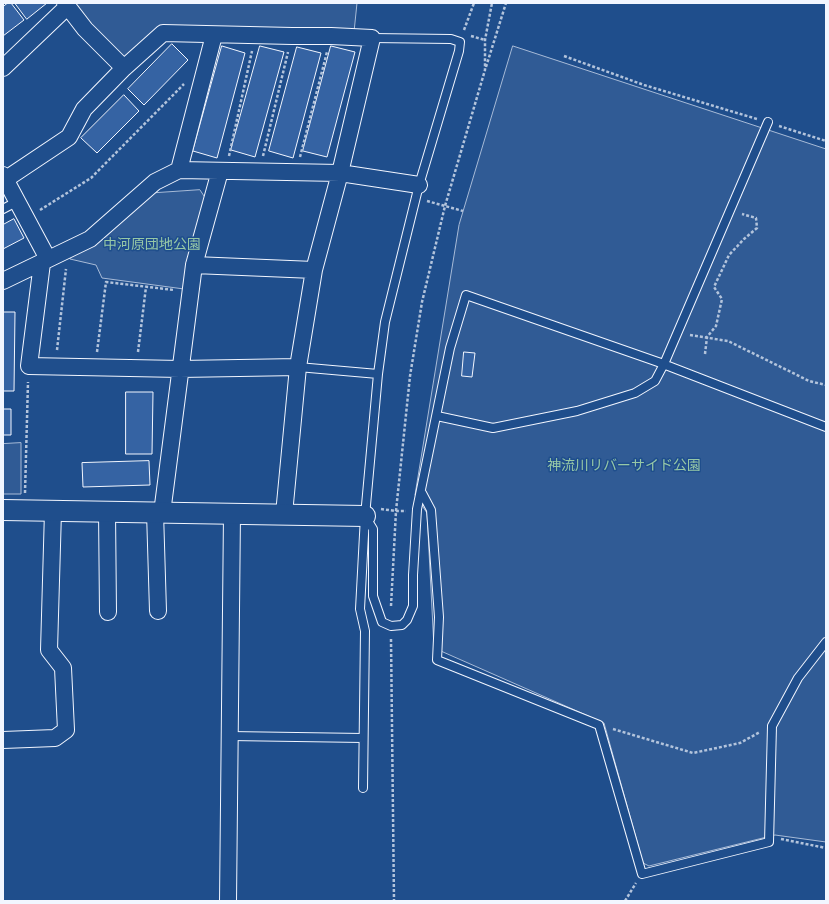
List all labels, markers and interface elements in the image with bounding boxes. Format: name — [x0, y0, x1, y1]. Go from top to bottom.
park label: 中河原団地公園 — [103, 237, 201, 253]
park label: 神流川リバーサイド公園 — [547, 458, 701, 474]

